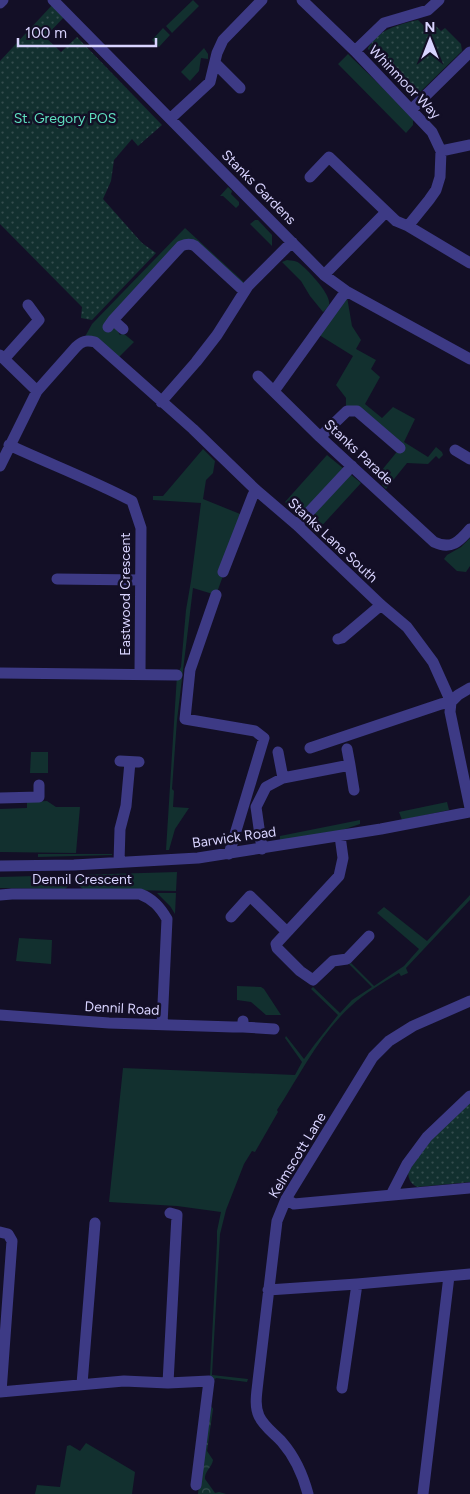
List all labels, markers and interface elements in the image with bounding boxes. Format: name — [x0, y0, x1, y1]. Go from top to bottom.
scale bar — [18, 15, 155, 47]
north arrow — [405, 15, 455, 65]
text: N — [425, 19, 435, 36]
text: 100 m — [25, 24, 67, 42]
street label: Whinmoor Way — [365, 42, 445, 123]
park label: St. Gregory POS — [14, 110, 116, 127]
street label: Stanks Gardens — [218, 147, 299, 228]
street label: Stanks Parade — [321, 416, 397, 489]
street label: Stanks Lane South — [284, 494, 381, 586]
street label: Eastwood Crescent — [117, 532, 134, 656]
street label: Barwick Road — [191, 823, 277, 852]
street label: Dennil Crescent — [32, 871, 132, 888]
street label: Dennil Road — [84, 998, 160, 1019]
street label: Kelmscott Lane — [265, 1109, 330, 1201]

